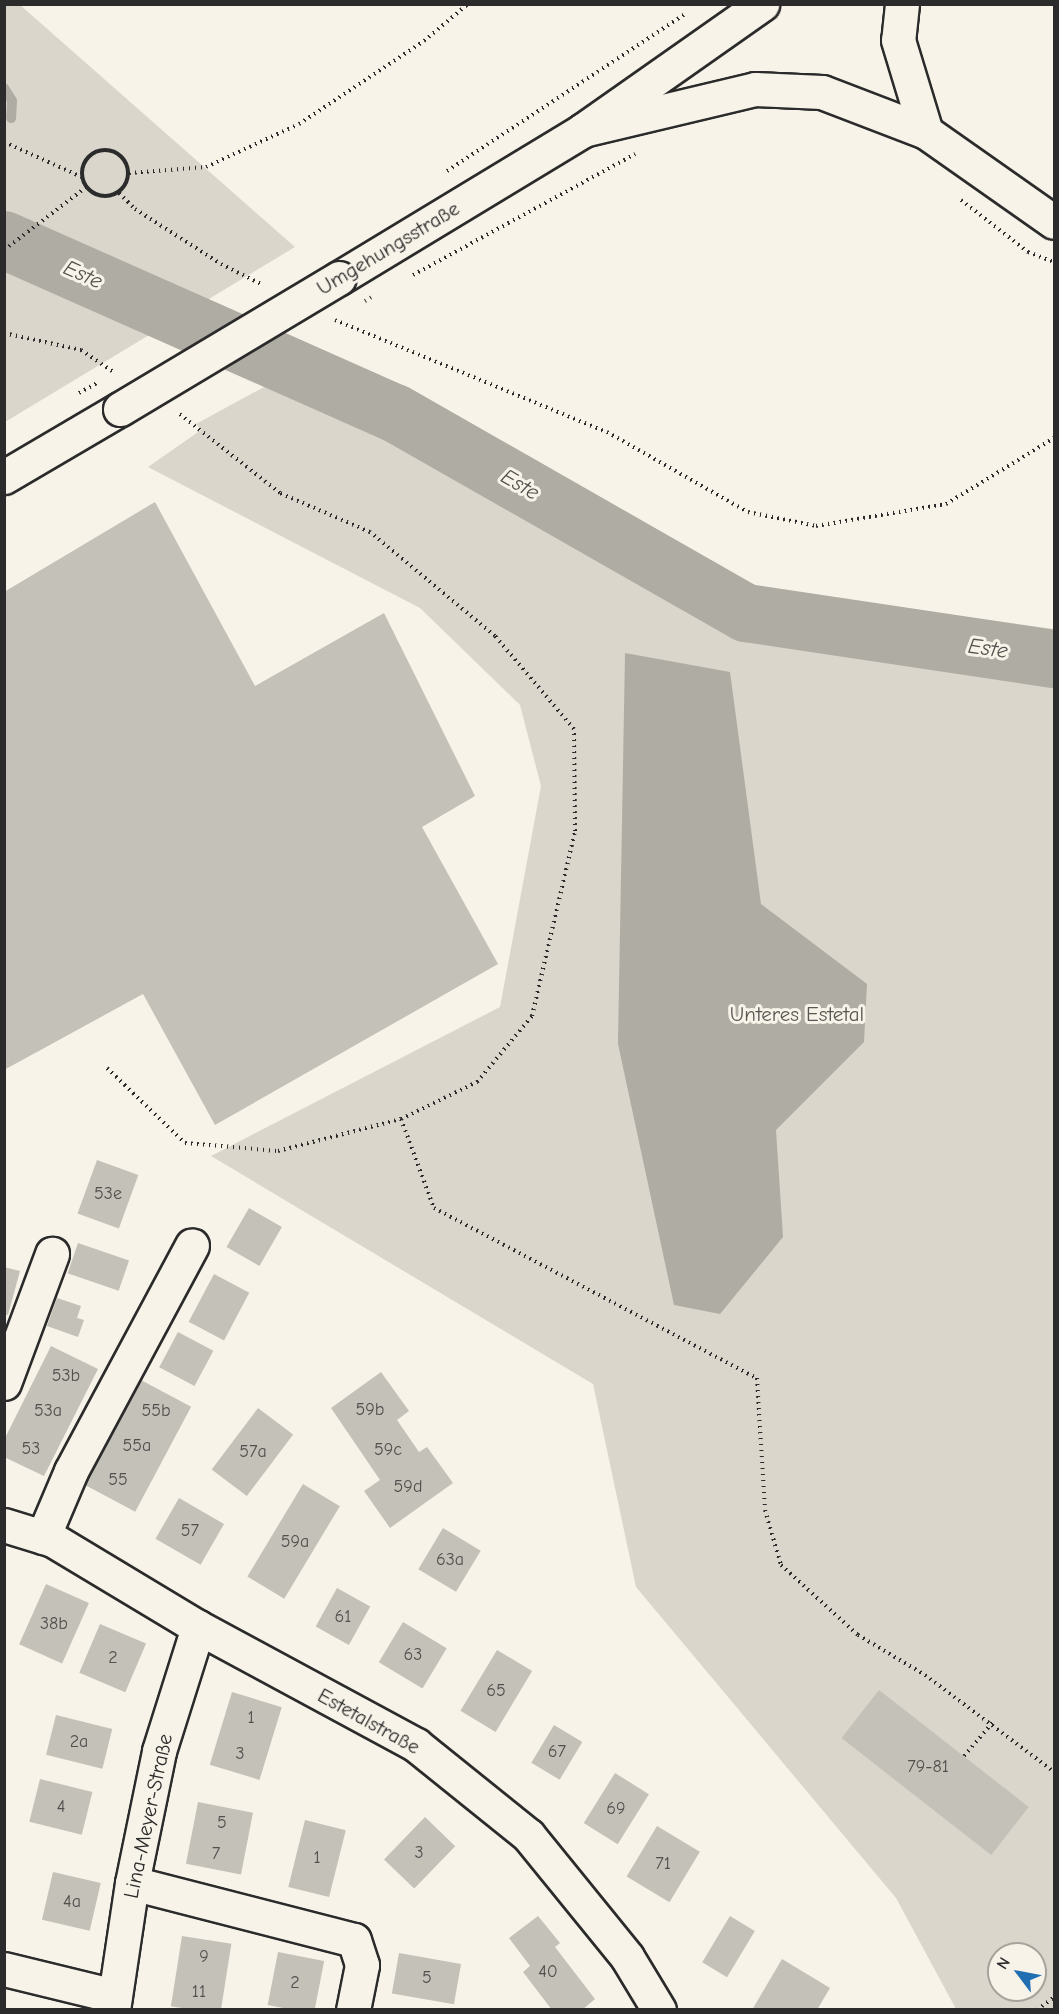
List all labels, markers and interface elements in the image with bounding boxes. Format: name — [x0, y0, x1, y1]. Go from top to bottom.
street label: Umgehungsstraße — [312, 195, 464, 301]
water label: Este — [59, 255, 107, 295]
water label: Este — [496, 464, 544, 506]
water label: Este — [966, 633, 1010, 665]
park label: Unteres Estetal — [730, 1001, 864, 1027]
house number: 53e — [94, 1183, 122, 1205]
house number: 53b — [52, 1365, 80, 1387]
house number: 59b — [356, 1399, 384, 1421]
house number: 53a — [34, 1400, 62, 1422]
house number: 55b — [141, 1400, 171, 1422]
house number: 55a — [123, 1435, 151, 1457]
house number: 53 — [22, 1438, 40, 1460]
house number: 59c — [374, 1439, 402, 1461]
house number: 57a — [239, 1441, 267, 1463]
house number: 55 — [108, 1469, 128, 1491]
house number: 59d — [394, 1476, 422, 1498]
house number: 57 — [181, 1520, 199, 1542]
house number: 59a — [281, 1531, 309, 1553]
house number: 63a — [436, 1549, 464, 1571]
house number: 61 — [335, 1606, 351, 1628]
house number: 38b — [40, 1613, 68, 1635]
house number: 63 — [404, 1644, 422, 1666]
house number: 2 — [108, 1647, 118, 1669]
house number: 65 — [486, 1680, 506, 1702]
street label: Estetalstraße — [313, 1683, 425, 1759]
house number: 1 — [247, 1707, 255, 1729]
house number: 2a — [70, 1731, 88, 1753]
street label: Lina-Meyer-Straße — [118, 1731, 178, 1901]
house number: 67 — [548, 1741, 566, 1763]
house number: 3 — [235, 1743, 245, 1765]
house number: 79-81 — [907, 1756, 949, 1778]
house number: 4 — [57, 1796, 65, 1818]
house number: 69 — [606, 1798, 626, 1820]
house number: 5 — [217, 1812, 227, 1834]
house number: 3 — [414, 1842, 424, 1864]
house number: 7 — [212, 1843, 220, 1865]
house number: 1 — [313, 1847, 321, 1869]
house number: 71 — [655, 1853, 671, 1875]
house number: 4a — [63, 1891, 81, 1913]
north arrow — [987, 1942, 1047, 2002]
house number: 9 — [199, 1946, 209, 1968]
text: N — [993, 1954, 1014, 1973]
house number: 40 — [538, 1961, 558, 1983]
house number: 5 — [422, 1967, 432, 1989]
house number: 2 — [290, 1972, 300, 1994]
house number: 11 — [192, 1981, 206, 2003]

